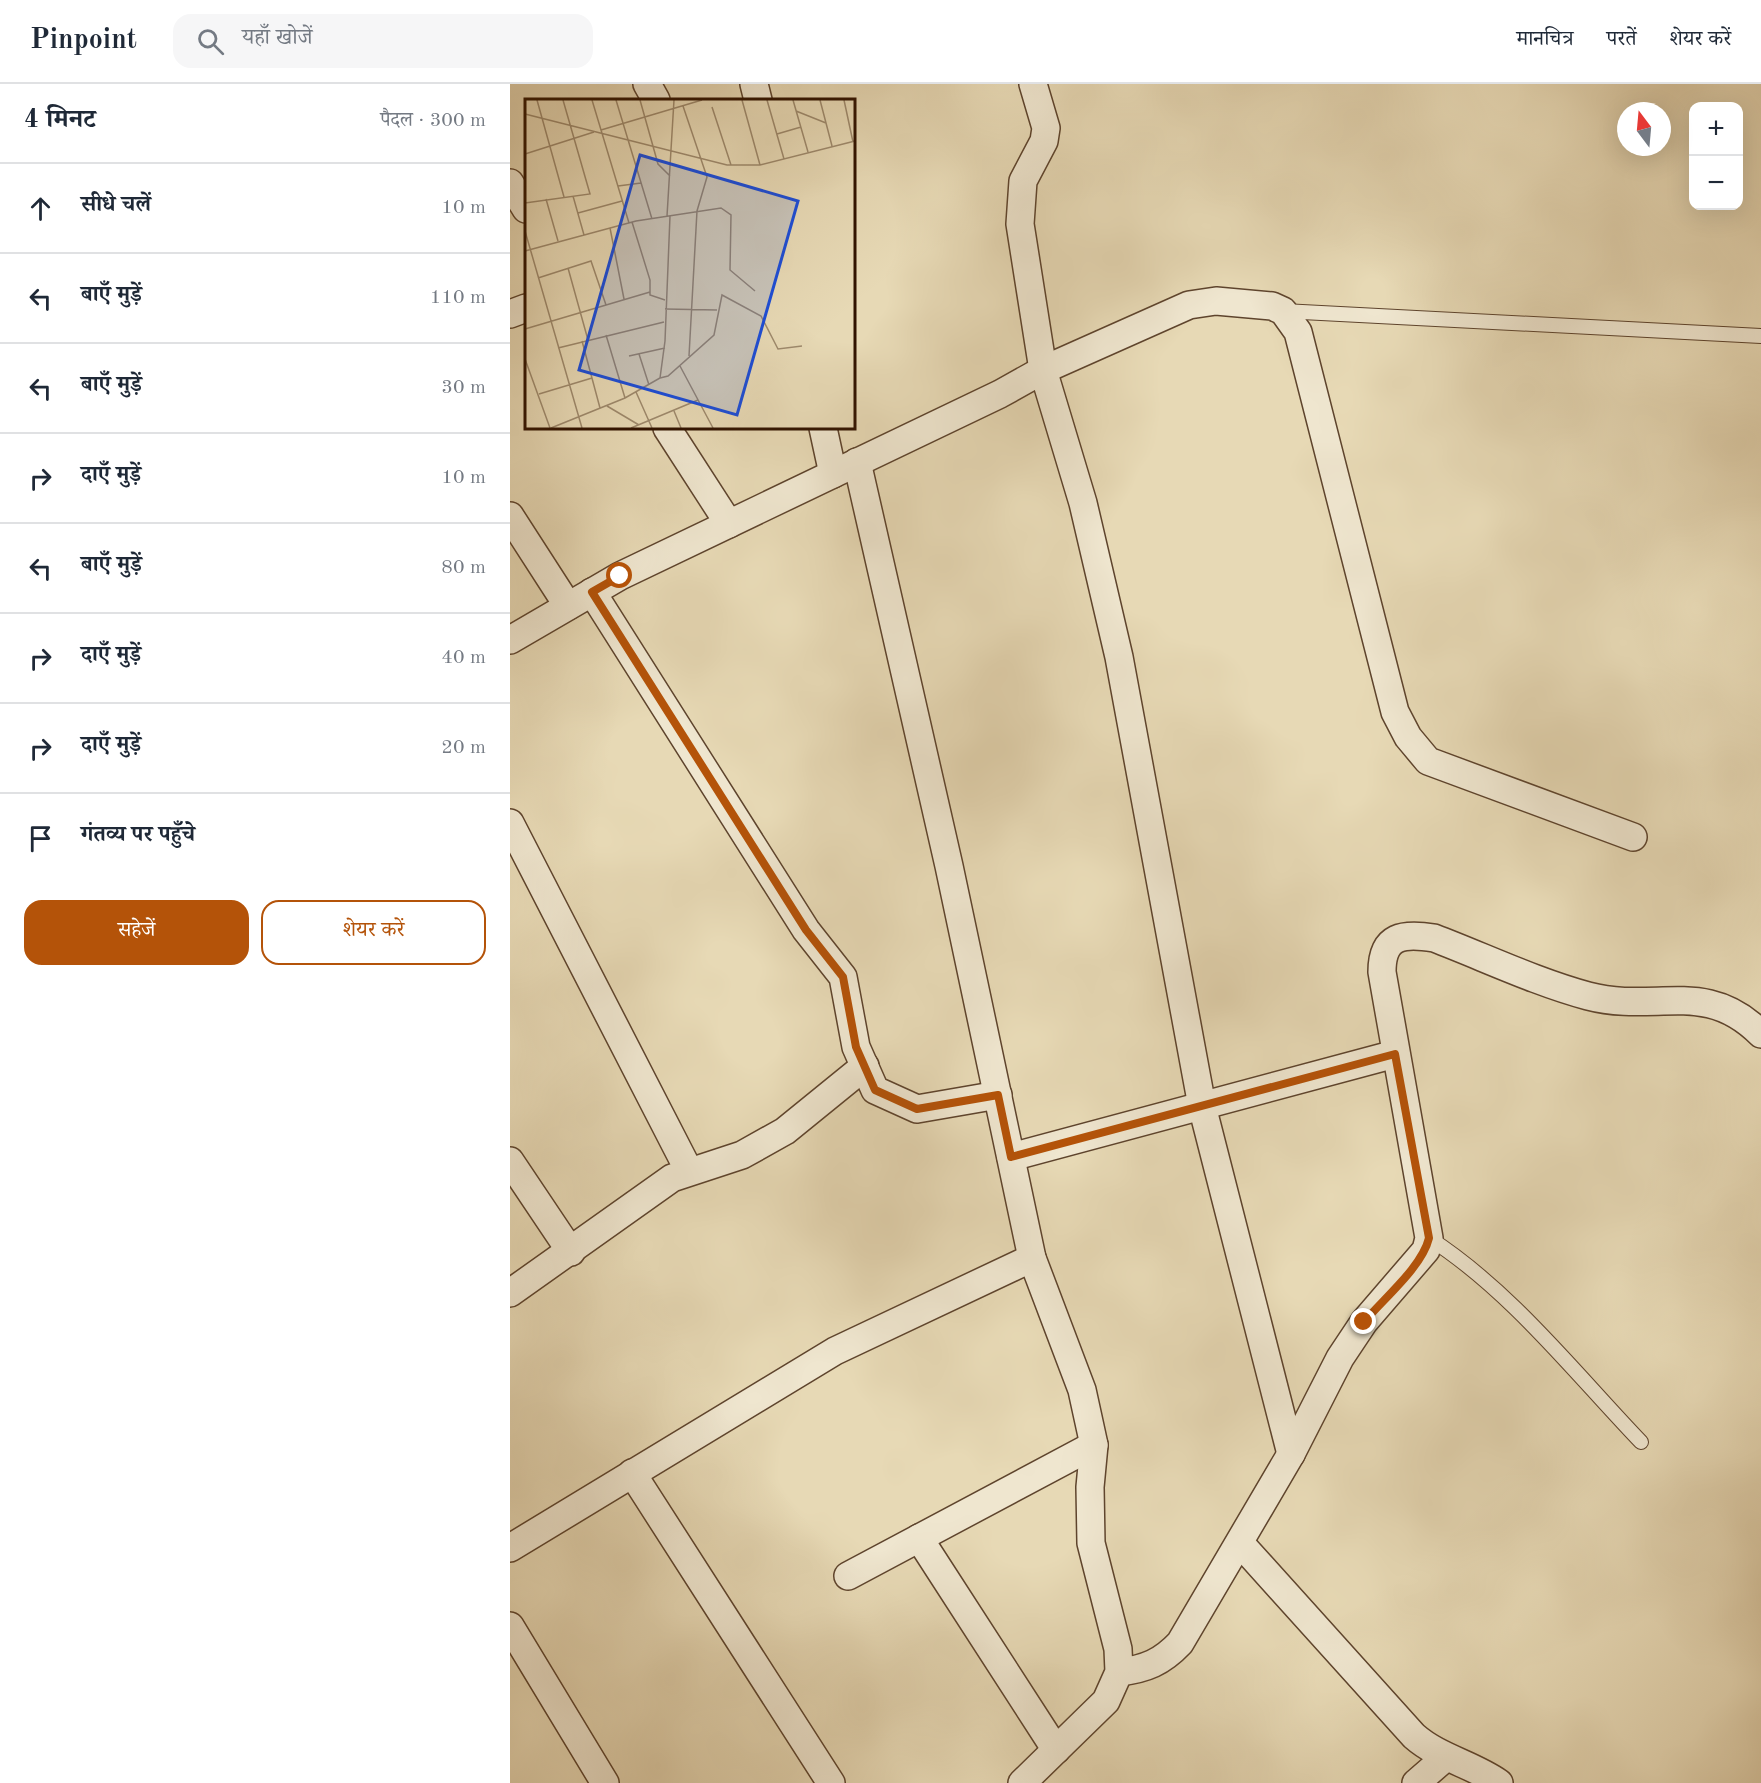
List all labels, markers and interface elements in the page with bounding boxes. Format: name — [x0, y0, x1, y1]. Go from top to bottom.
search box — [173, 14, 593, 68]
icon: search — [194, 25, 227, 58]
text: Pinpoint — [30, 27, 137, 55]
text: यहाँ खोजें — [242, 27, 312, 49]
text: मानचित्र — [1517, 29, 1573, 50]
text: परतें — [1606, 29, 1636, 50]
text: शेयर करें — [1669, 29, 1731, 50]
inset map — [525, 99, 855, 429]
north arrow — [1617, 102, 1671, 156]
map controls — [1689, 102, 1743, 210]
button: + — [1689, 102, 1743, 156]
text: 4 मिनट — [24, 107, 96, 133]
text: पैदल · 300 m — [380, 111, 486, 131]
button: − — [1689, 156, 1743, 210]
icon: ahead — [24, 192, 57, 225]
text: सीधे चलें — [81, 194, 151, 216]
text: 10 m — [441, 198, 486, 218]
icon: left — [24, 282, 57, 315]
text: बाएँ मुड़ें — [81, 284, 142, 306]
text: 110 m — [430, 288, 486, 308]
icon: left — [24, 372, 57, 405]
text: बाएँ मुड़ें — [81, 374, 142, 396]
text: 30 m — [441, 378, 486, 398]
icon: right — [24, 462, 57, 495]
text: दाएँ मुड़ें — [81, 464, 141, 486]
text: 10 m — [441, 468, 486, 488]
icon: left — [24, 552, 57, 585]
text: बाएँ मुड़ें — [81, 554, 142, 576]
text: 80 m — [441, 558, 486, 578]
route start — [606, 562, 632, 588]
icon: right — [24, 642, 57, 675]
text: दाएँ मुड़ें — [81, 644, 141, 666]
text: 40 m — [441, 648, 486, 668]
icon: right — [24, 732, 57, 765]
text: दाएँ मुड़ें — [81, 734, 141, 756]
text: 20 m — [441, 738, 486, 758]
icon: arrive — [24, 822, 57, 855]
text: गंतव्य पर पहुँचे — [81, 824, 195, 846]
button: सहेजें — [24, 900, 249, 965]
button: शेयर करें — [261, 900, 486, 965]
route end — [1350, 1308, 1376, 1334]

